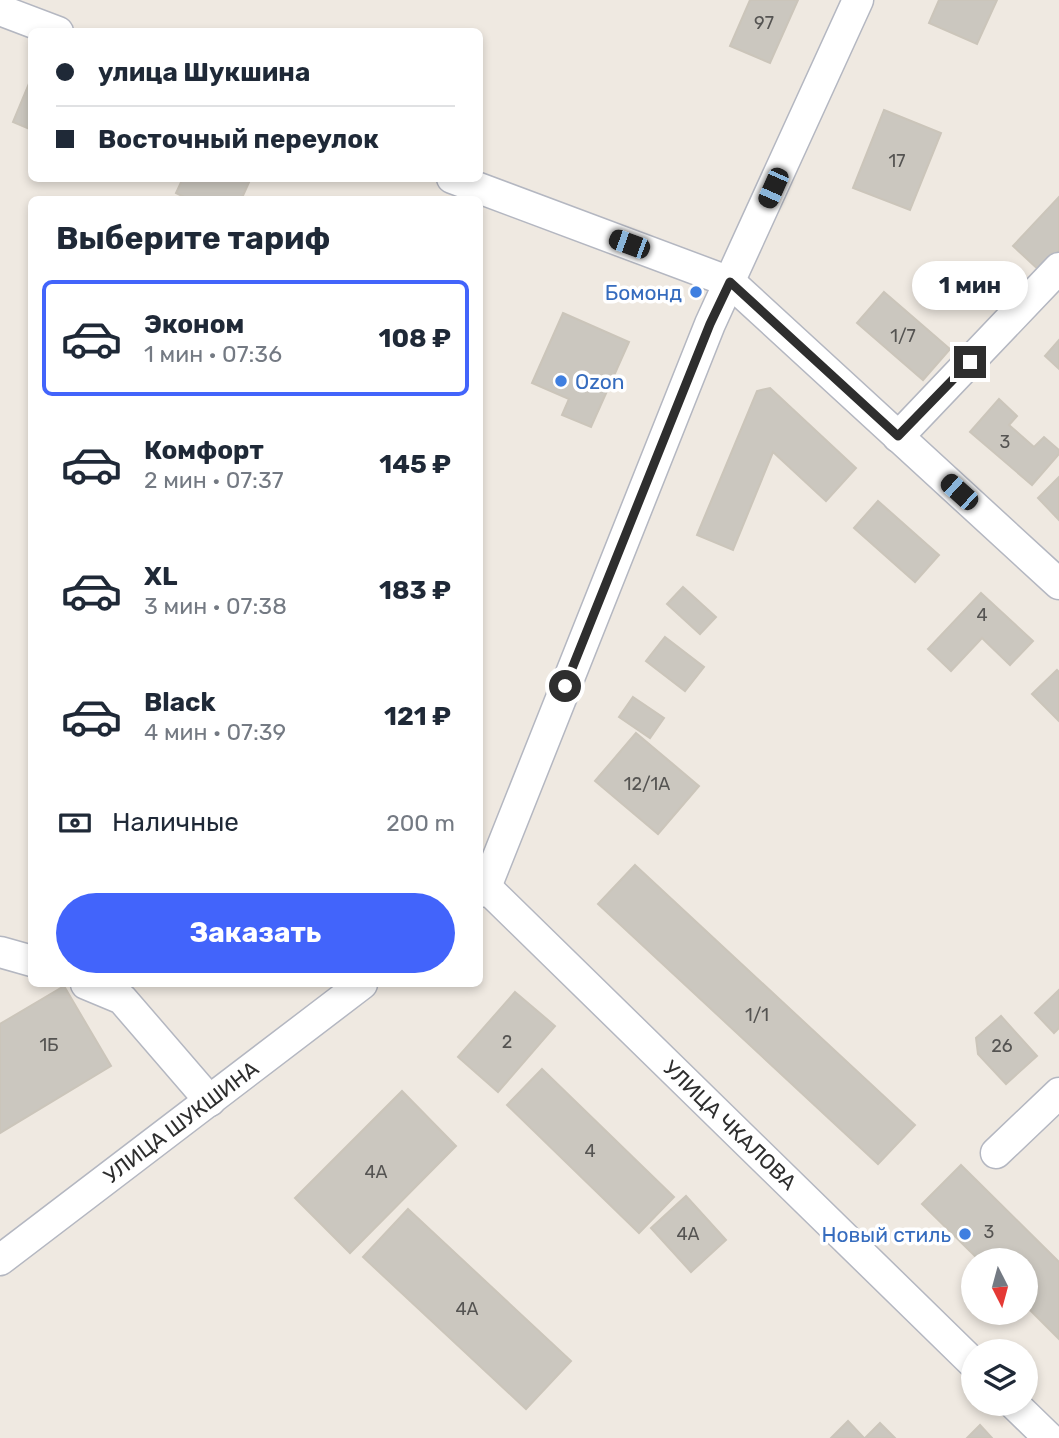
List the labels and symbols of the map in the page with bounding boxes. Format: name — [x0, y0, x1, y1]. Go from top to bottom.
house number: 97 — [754, 12, 774, 34]
house number: 17 — [889, 150, 905, 172]
car — [755, 165, 792, 211]
car — [606, 227, 653, 261]
callout: 1 мин — [912, 260, 1028, 310]
place label: Бомонд — [605, 280, 682, 305]
marker: Бомонд — [688, 284, 704, 300]
house number: 1/7 — [890, 325, 916, 347]
route end — [954, 346, 986, 378]
place label: Ozon — [575, 369, 625, 394]
marker: Ozon — [553, 373, 569, 389]
house number: 3 — [1000, 431, 1010, 453]
car — [937, 470, 982, 514]
house number: 4 — [976, 604, 988, 626]
route start — [549, 670, 581, 702]
house number: 12/1А — [624, 773, 670, 795]
house number: 1/1 — [745, 1004, 769, 1026]
house number: 2 — [502, 1031, 512, 1053]
house number: 1Б — [39, 1034, 59, 1056]
house number: 26 — [991, 1035, 1013, 1057]
street label: УЛИЦА ЧКАЛОВА — [658, 1055, 802, 1195]
street label: УЛИЦА ШУКШИНА — [99, 1056, 263, 1188]
house number: 4 — [584, 1140, 596, 1162]
house number: 4А — [364, 1161, 388, 1183]
house number: 3 — [984, 1221, 994, 1243]
place label: Новый стиль — [822, 1222, 951, 1247]
house number: 4А — [676, 1223, 700, 1245]
marker: Новый стиль — [957, 1226, 973, 1242]
north arrow — [961, 1248, 1038, 1325]
house number: 4А — [455, 1298, 479, 1320]

